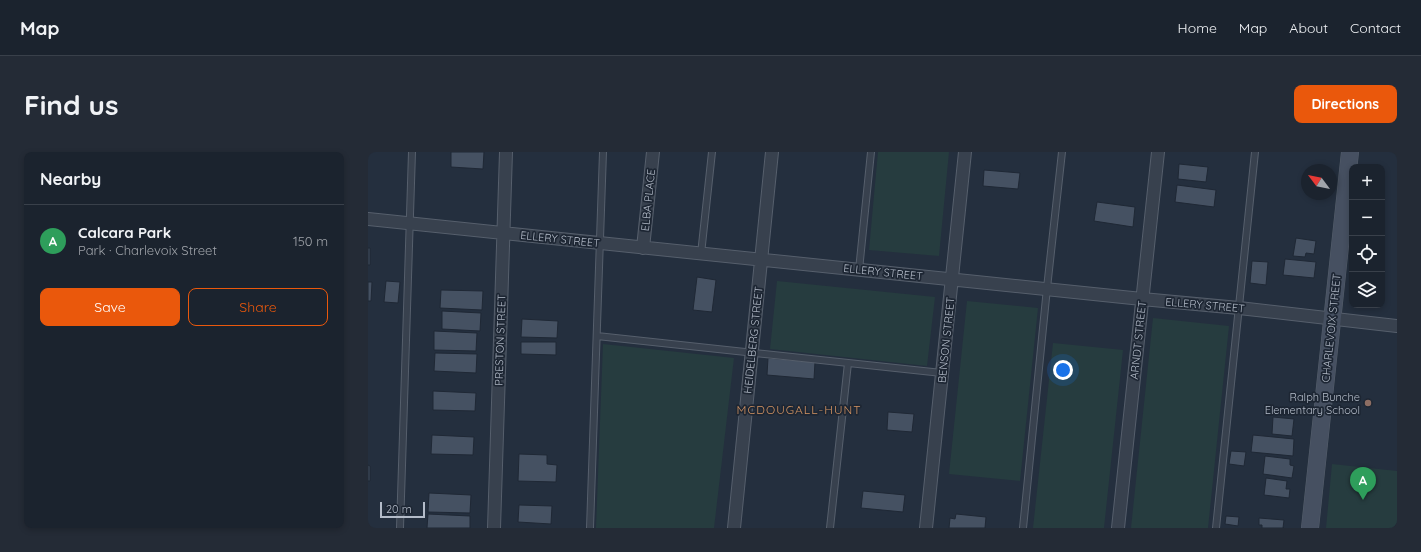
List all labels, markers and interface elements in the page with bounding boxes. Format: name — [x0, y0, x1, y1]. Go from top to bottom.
text: Map — [20, 16, 59, 40]
text: Home — [1178, 19, 1217, 37]
text: Map — [1239, 19, 1267, 37]
text: About — [1289, 19, 1328, 37]
text: Contact — [1350, 19, 1401, 37]
button: Directions — [1294, 85, 1397, 123]
text: Find us — [24, 87, 118, 122]
north arrow — [1301, 164, 1337, 200]
map controls — [1349, 164, 1385, 308]
button: + — [1349, 164, 1385, 200]
text: Nearby — [40, 168, 101, 189]
street label: ELBA PLACE — [638, 168, 658, 232]
button: − — [1349, 200, 1385, 236]
text: Calcara Park — [78, 223, 171, 242]
street label: ELLERY STREET — [520, 228, 601, 250]
text: A — [49, 233, 57, 249]
text: 150 m — [293, 233, 328, 249]
button: locate — [1349, 236, 1385, 272]
text: Park · Charlevoix Street — [78, 242, 217, 258]
street label: ELLERY STREET — [843, 261, 924, 283]
button: layers — [1349, 272, 1385, 308]
street label: CHARLEVOIX STREET — [1318, 273, 1344, 383]
street label: HEIDELBERG STREET — [740, 285, 766, 394]
button: Save — [40, 288, 180, 326]
button: Share — [188, 288, 328, 326]
street label: PRESTON STREET — [491, 294, 509, 386]
street label: ELLERY STREET — [1165, 295, 1246, 315]
street label: BENSON STREET — [935, 296, 958, 384]
street label: ARNDT STREET — [1127, 300, 1149, 380]
your location — [1053, 360, 1073, 380]
place label: Ralph Bunche Elementary School — [1265, 390, 1360, 417]
marker: Ralph Bunche Elementary School — [1363, 398, 1373, 408]
district label: MCDOUGALL-HUNT — [737, 402, 861, 417]
pin: A — [1350, 467, 1376, 500]
scale bar — [380, 500, 425, 519]
text: 20 m — [386, 502, 412, 516]

